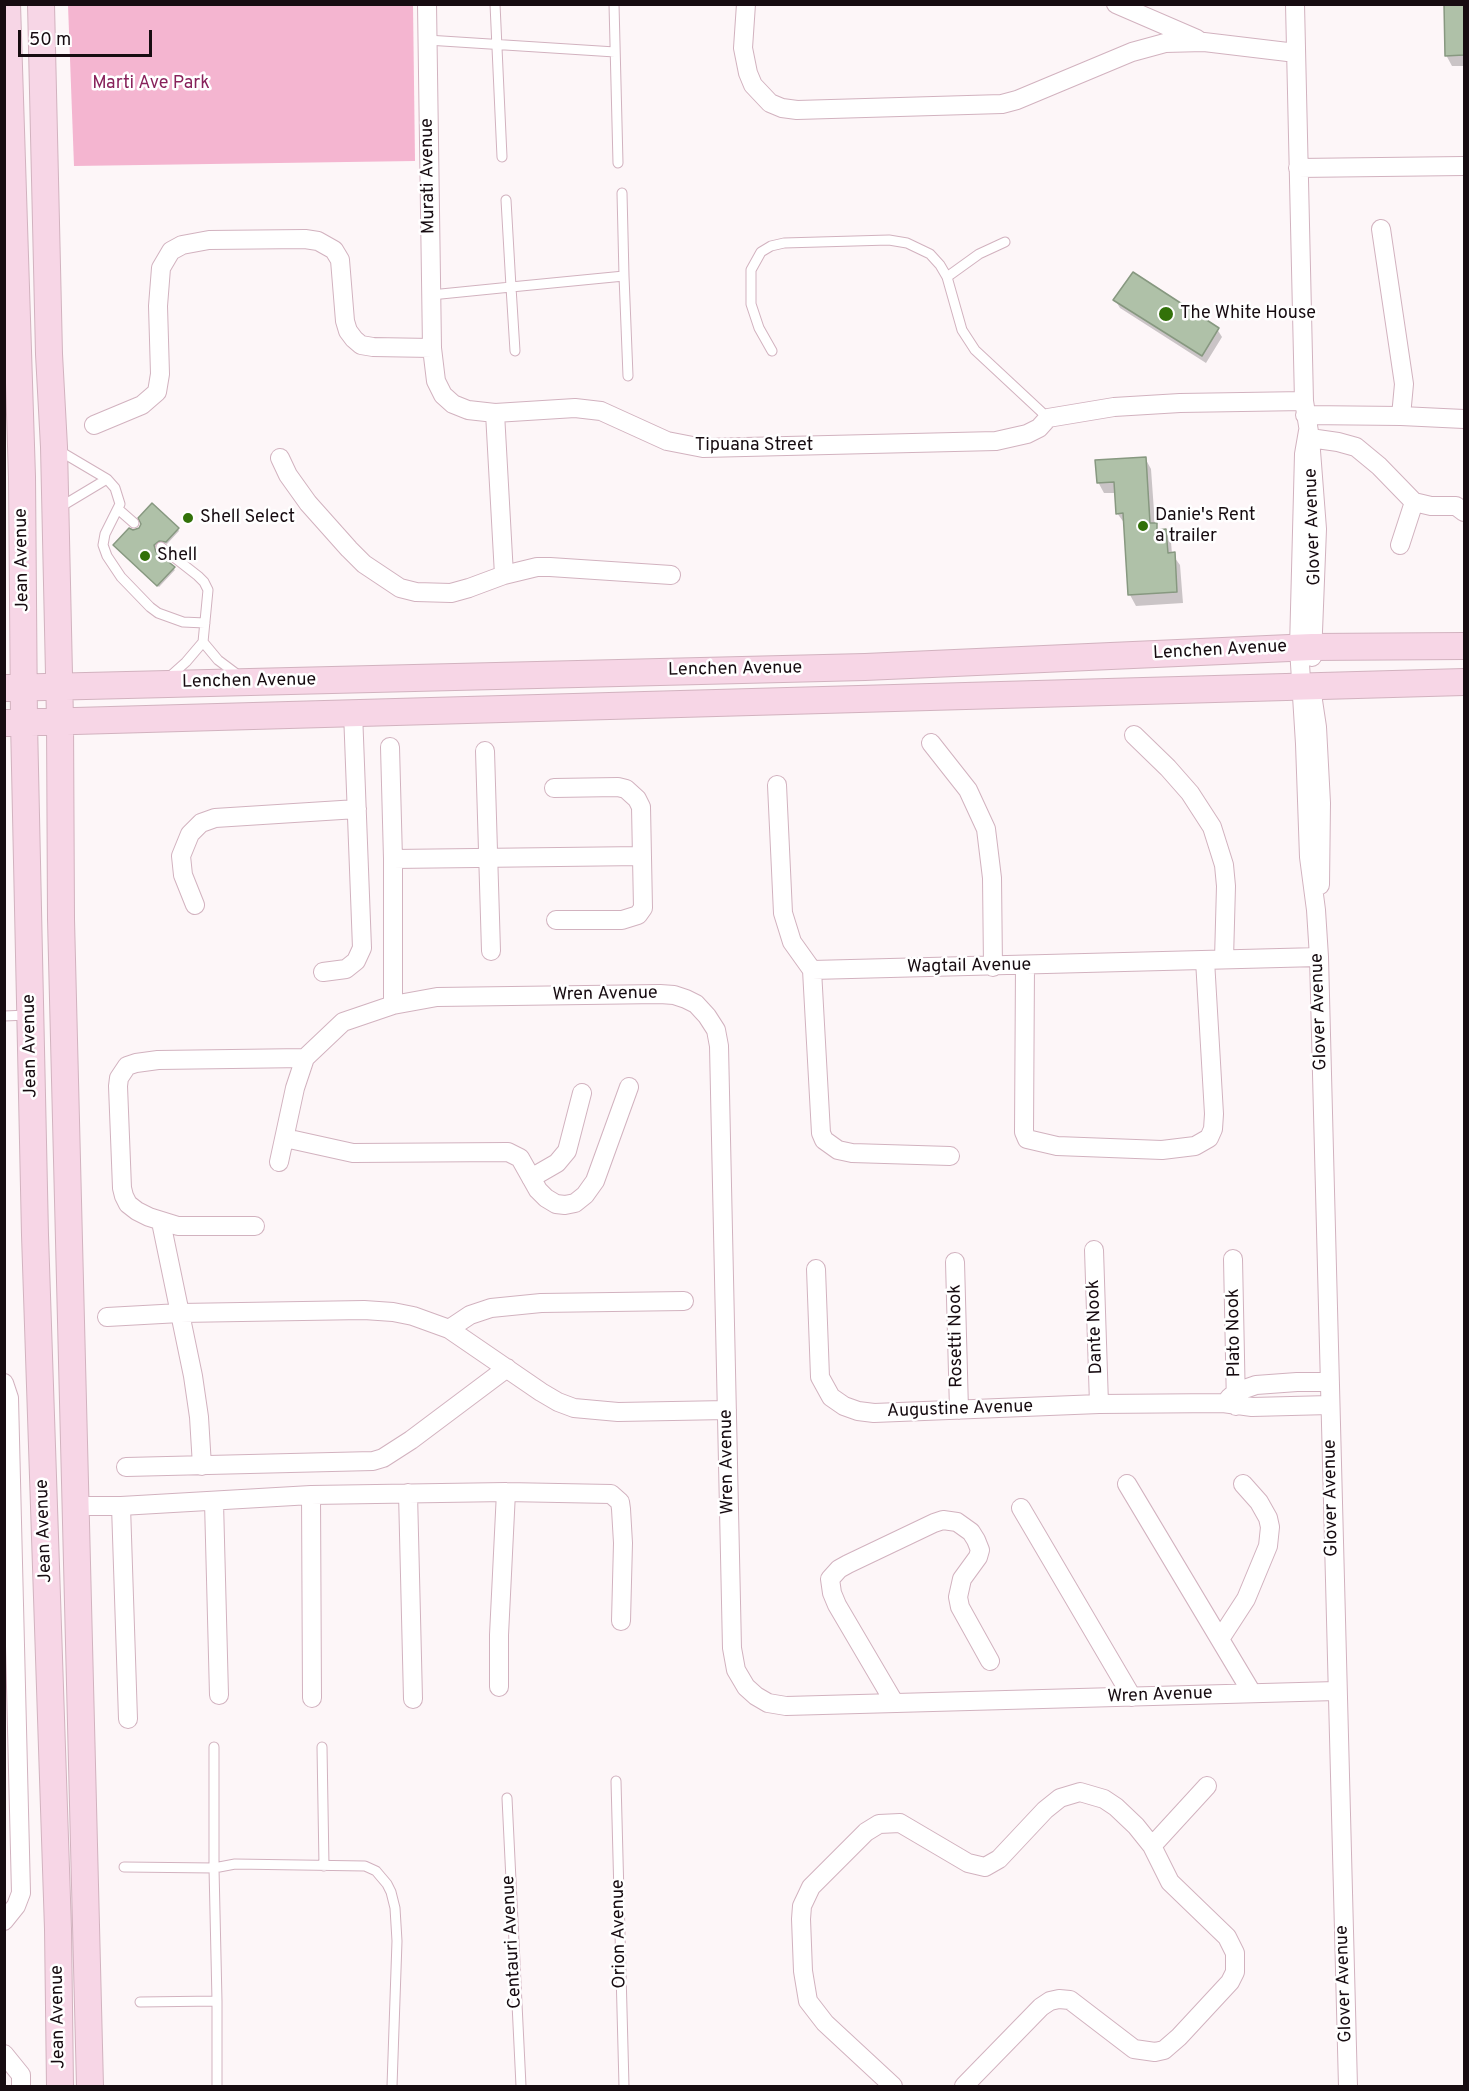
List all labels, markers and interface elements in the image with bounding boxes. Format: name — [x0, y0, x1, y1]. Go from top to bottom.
scale bar — [21, 18, 154, 56]
text: 50 m — [29, 29, 71, 52]
park label: Marti Ave Park — [92, 73, 210, 95]
street label: Murati Avenue — [417, 118, 441, 234]
place label: The White House — [1180, 303, 1316, 325]
marker: The White House — [1157, 305, 1175, 323]
street label: Tipuana Street — [695, 435, 813, 457]
street label: Glover Avenue — [1301, 468, 1327, 586]
place label: Danie's Rent a trailer — [1155, 505, 1256, 548]
place label: Shell Select — [200, 507, 295, 529]
street label: Jean Avenue — [11, 508, 35, 612]
marker: Shell Select — [181, 511, 195, 525]
marker: Danie's Rent a trailer — [1136, 519, 1150, 533]
place label: Shell — [157, 545, 197, 567]
marker: Shell — [138, 549, 152, 563]
street label: Lenchen Avenue — [1152, 637, 1288, 665]
street label: Lenchen Avenue — [668, 658, 802, 682]
street label: Lenchen Avenue — [182, 670, 316, 694]
street label: Glover Avenue — [1307, 953, 1333, 1071]
street label: Wagtail Avenue — [907, 955, 1031, 979]
street label: Wren Avenue — [552, 983, 658, 1007]
street label: Jean Avenue — [19, 994, 43, 1098]
street label: Dante Nook — [1084, 1279, 1108, 1375]
street label: Rosetti Nook — [945, 1284, 969, 1388]
street label: Plato Nook — [1223, 1288, 1247, 1378]
street label: Augustine Avenue — [887, 1397, 1033, 1423]
street label: Wren Avenue — [716, 1409, 740, 1515]
street label: Glover Avenue — [1320, 1439, 1344, 1557]
street label: Jean Avenue — [32, 1479, 58, 1583]
street label: Wren Avenue — [1107, 1683, 1213, 1709]
street label: Centauri Avenue — [499, 1875, 527, 2009]
street label: Orion Avenue — [608, 1879, 632, 1989]
street label: Glover Avenue — [1332, 1925, 1358, 2043]
street label: Jean Avenue — [47, 1965, 71, 2069]

